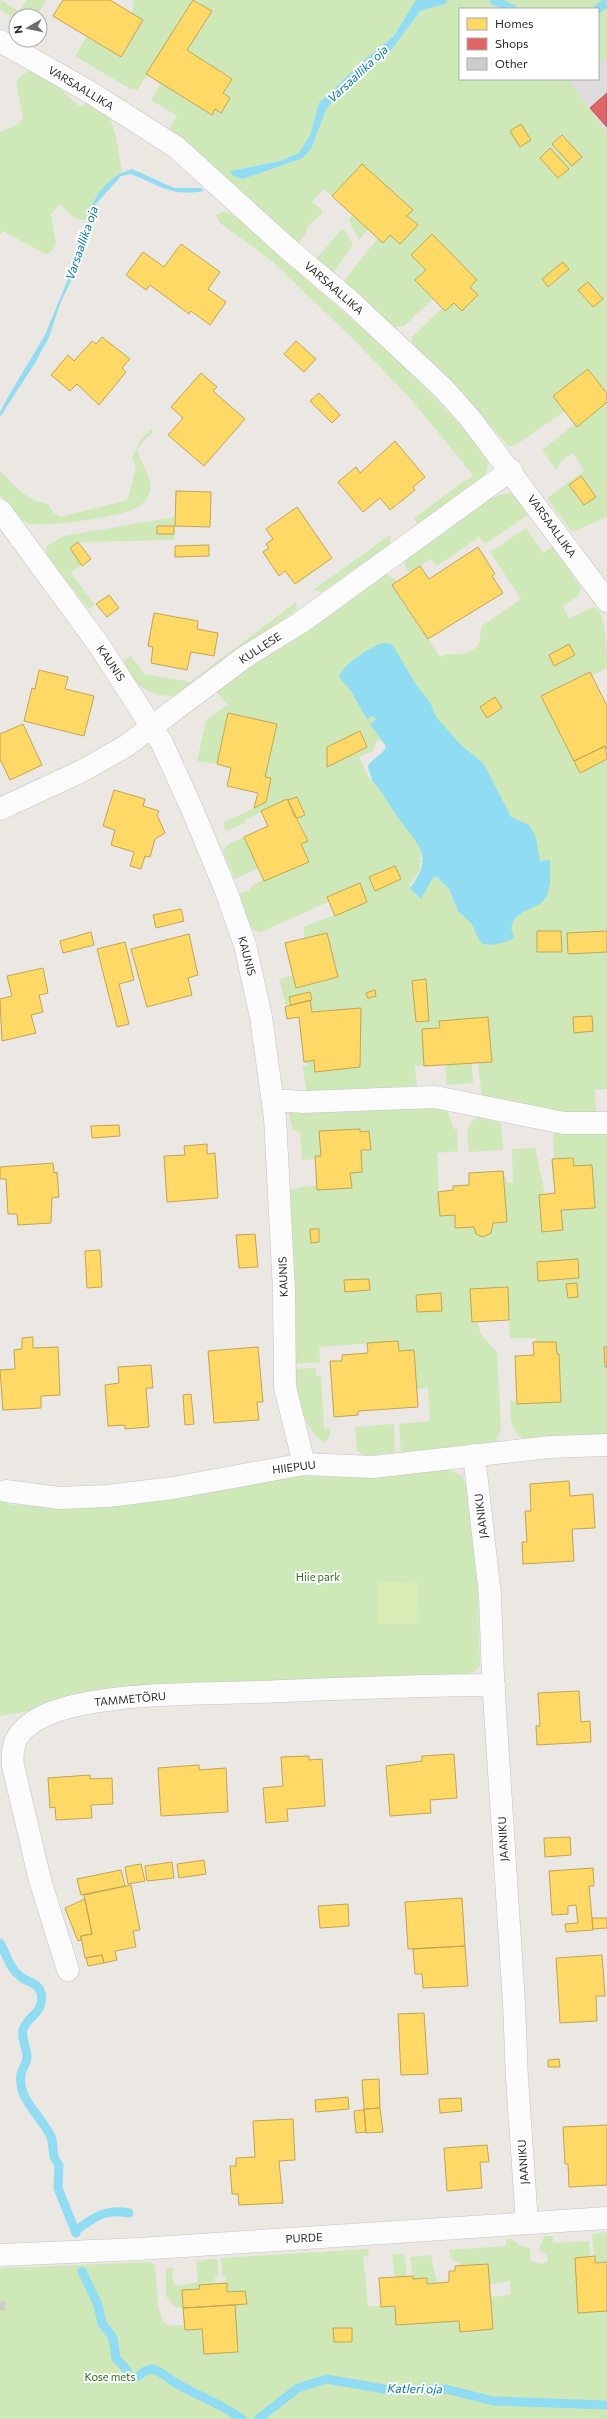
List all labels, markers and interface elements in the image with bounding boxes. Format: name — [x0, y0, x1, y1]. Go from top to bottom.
north arrow — [8, 8, 48, 48]
legend — [459, 8, 599, 80]
text: Homes — [495, 16, 533, 30]
text: N — [11, 25, 25, 35]
text: Shops — [495, 36, 529, 50]
water label: Varsaallika oja — [324, 42, 390, 105]
text: Other — [495, 56, 528, 70]
street label: VARSAALLIKA — [46, 63, 117, 112]
water label: Varsaallika oja — [62, 204, 100, 281]
street label: VARSAALLIKA — [302, 258, 367, 317]
street label: VARSAALLIKA — [525, 492, 580, 560]
street label: KULLESE — [236, 629, 283, 666]
street label: KAUNIS — [95, 642, 128, 683]
street label: KAUNIS — [236, 935, 259, 977]
street label: KAUNIS — [275, 1257, 290, 1297]
street label: HIIEPUU — [271, 1457, 317, 1476]
street label: JAANIKU — [471, 1493, 491, 1539]
park label: Hiie park — [296, 1570, 340, 1583]
street label: TAMMETÕRU — [93, 1689, 166, 1708]
street label: JAANIKU — [495, 1816, 511, 1862]
street label: JAANIKU — [514, 2139, 532, 2185]
street label: PURDE — [285, 2230, 323, 2245]
park label: Kose mets — [84, 2370, 136, 2383]
water label: Katleri oja — [387, 2381, 443, 2395]

